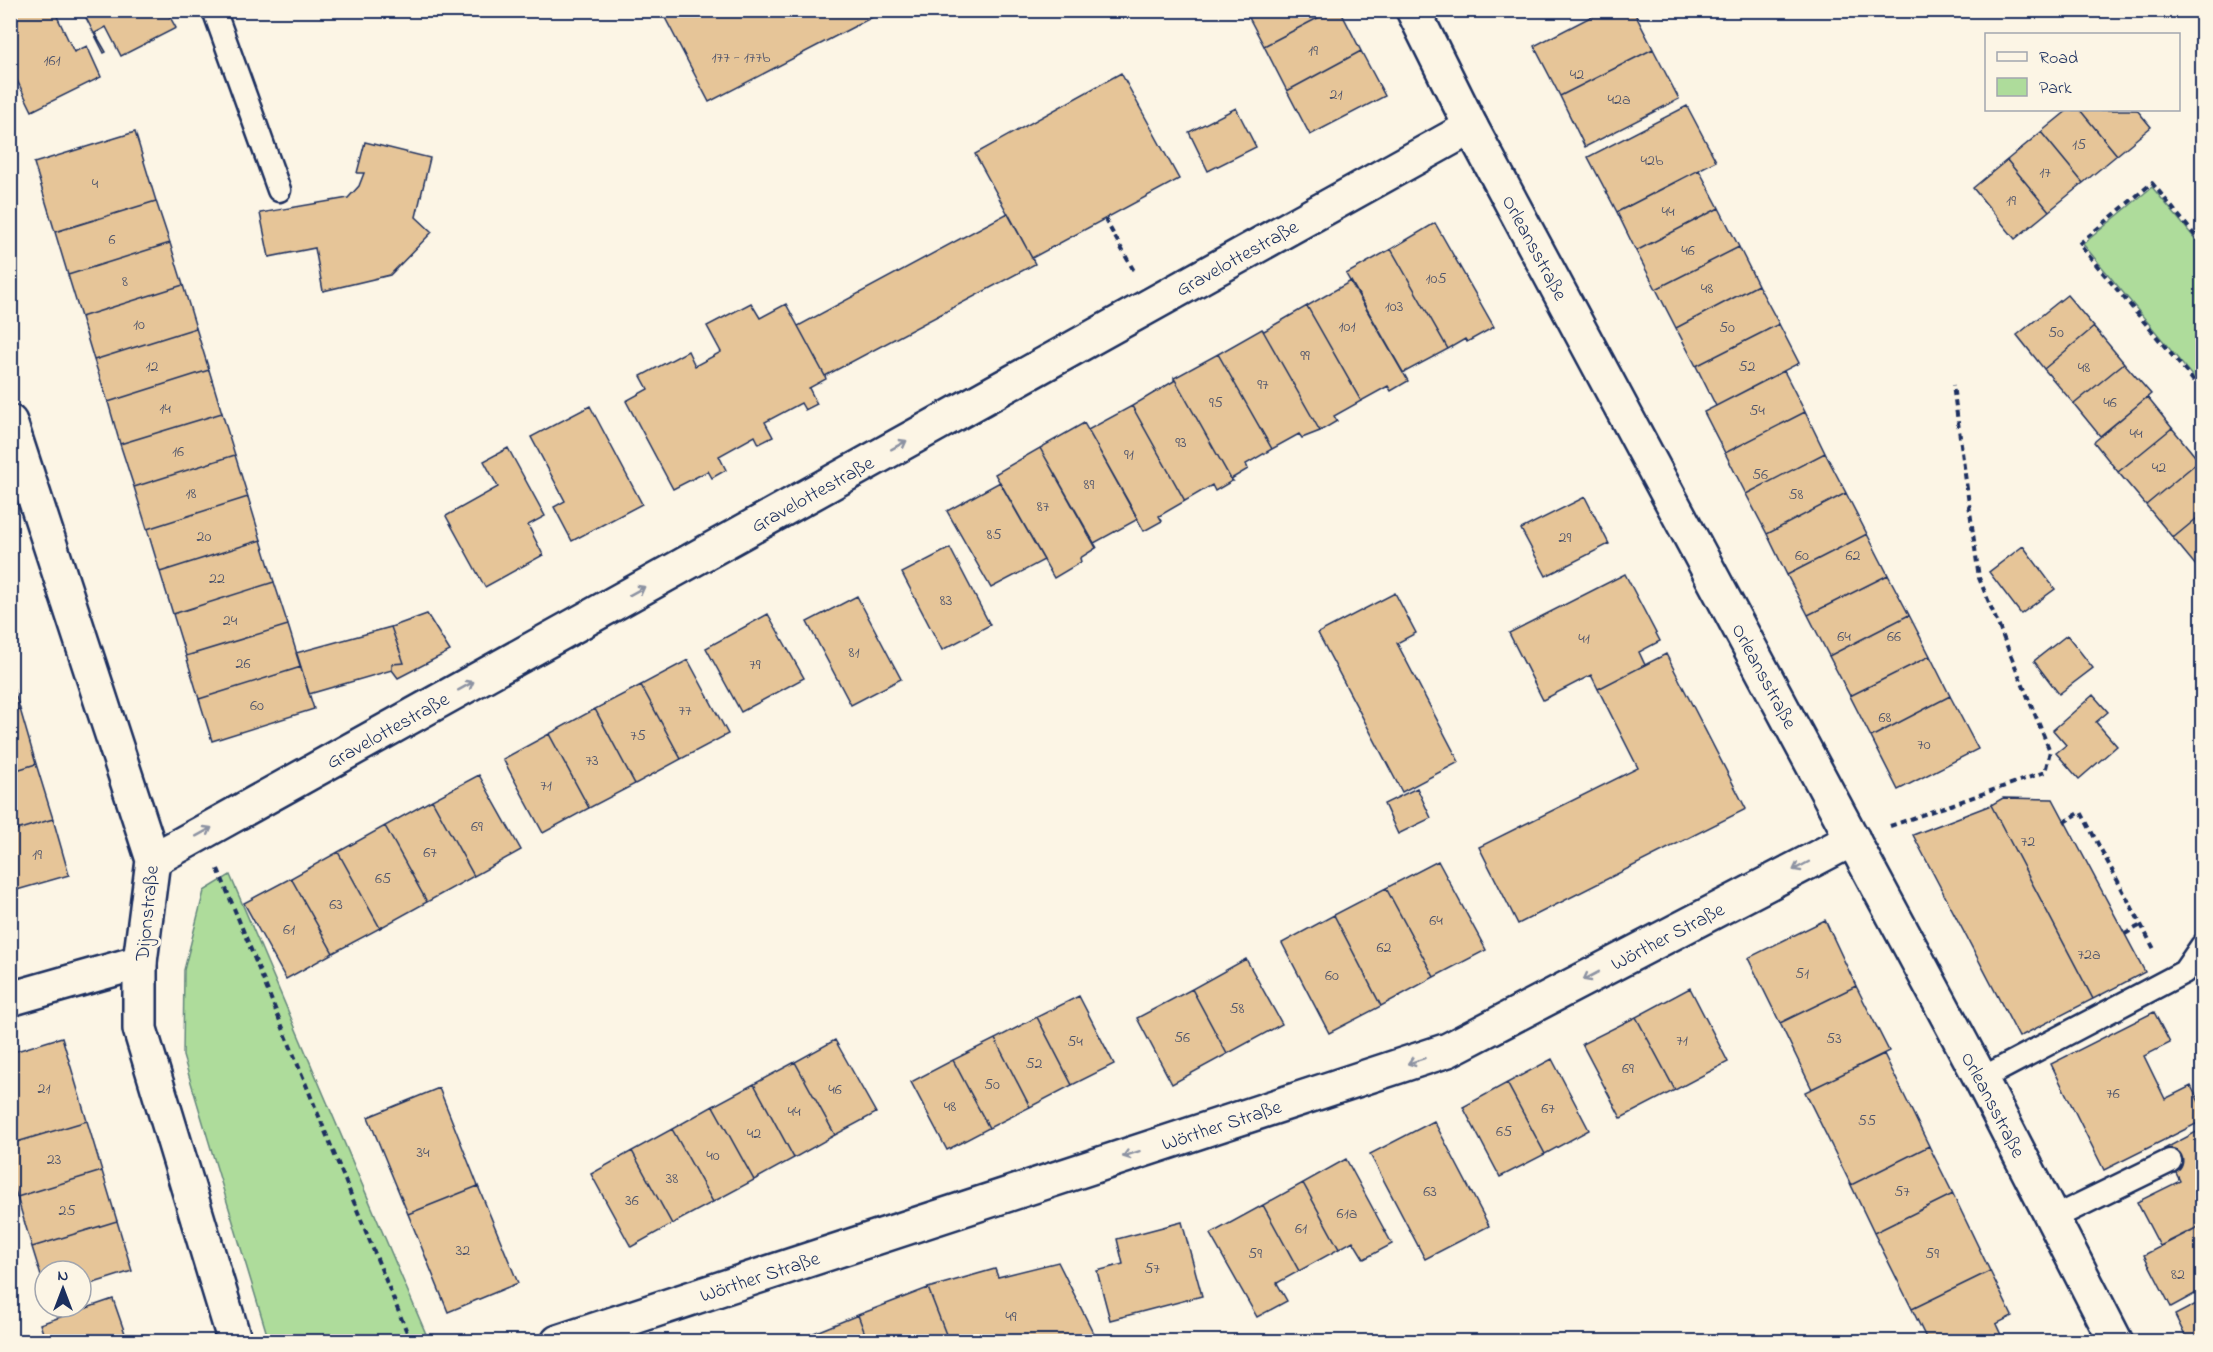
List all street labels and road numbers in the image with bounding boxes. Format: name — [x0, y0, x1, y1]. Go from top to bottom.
street label: Orleansstraße — [1493, 190, 1573, 306]
street label: Gravelottestraße — [1171, 214, 1305, 305]
street label: Gravelottestraße — [746, 450, 880, 542]
street label: Orleansstraße — [1723, 619, 1803, 735]
street label: Gravelottestraße — [322, 686, 455, 778]
street label: Dijonstraße — [129, 864, 168, 963]
street label: Wörther Straße — [1607, 896, 1730, 980]
street label: Orleansstraße — [1952, 1047, 2031, 1164]
street label: Wörther Straße — [1158, 1094, 1286, 1160]
street label: Wörther Straße — [697, 1245, 824, 1311]

